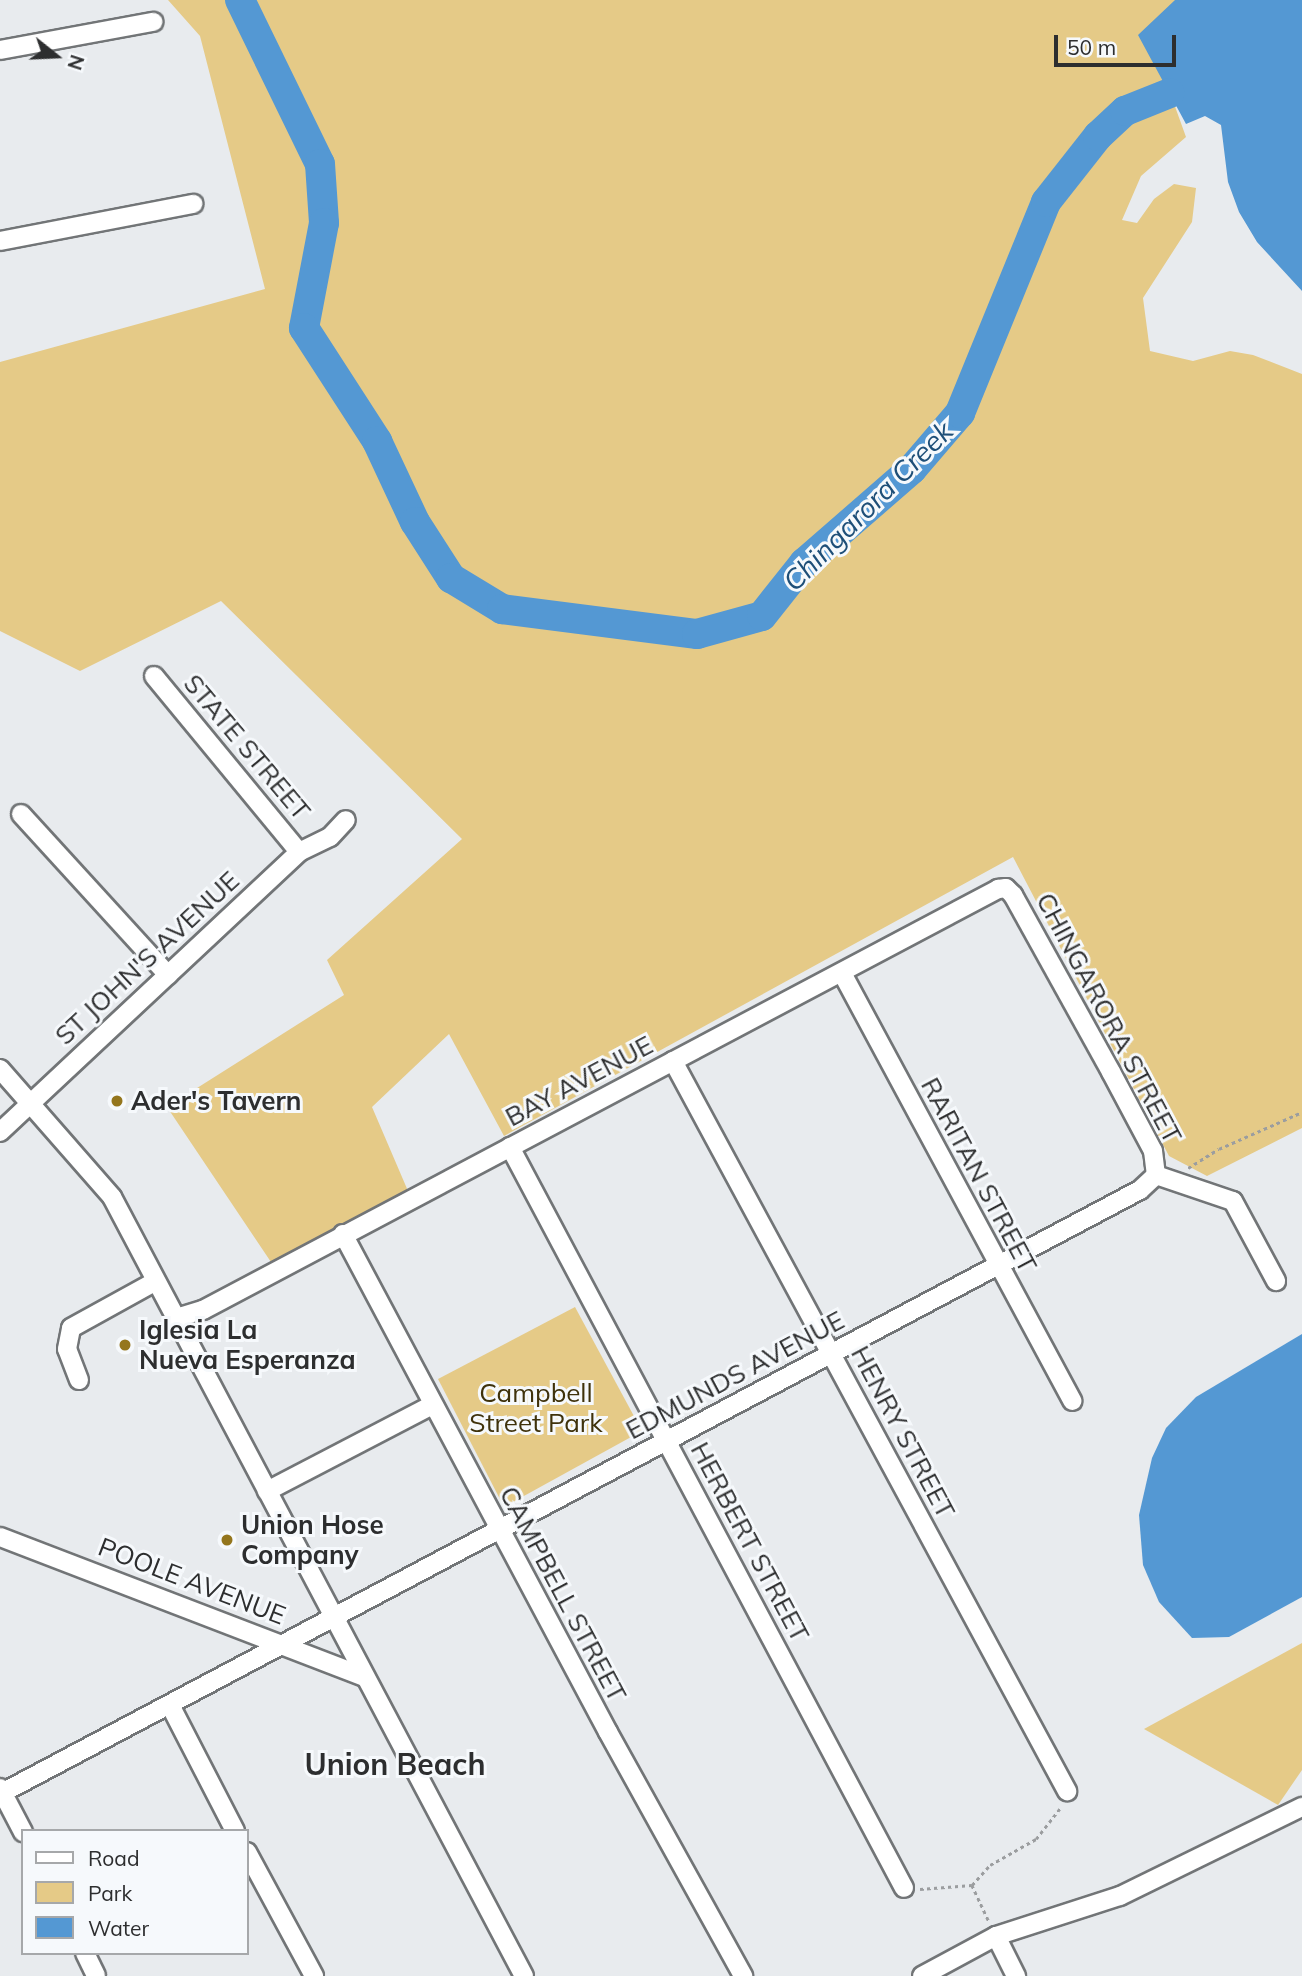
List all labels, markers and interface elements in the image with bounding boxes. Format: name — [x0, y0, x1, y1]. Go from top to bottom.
north arrow — [21, 21, 91, 91]
scale bar — [1057, 21, 1180, 65]
text: 50 m — [1067, 34, 1116, 60]
text: N — [62, 52, 90, 73]
water label: Chingarora Creek — [776, 414, 960, 598]
street label: STATE STREET — [177, 668, 317, 826]
street label: ST JOHN'S AVENUE — [49, 865, 245, 1051]
street label: CHINGARORA STREET — [1030, 888, 1188, 1148]
street label: BAY AVENUE — [500, 1029, 658, 1133]
street label: RARITAN STREET — [915, 1072, 1043, 1278]
place label: Ader's Tavern — [131, 1085, 302, 1117]
marker: Ader's Tavern — [109, 1093, 125, 1109]
street label: EDMUNDS AVENUE — [621, 1304, 849, 1446]
place label: Iglesia La Nueva Esperanza — [139, 1314, 356, 1376]
marker: Iglesia La Nueva Esperanza — [117, 1337, 133, 1353]
street label: HENRY STREET — [845, 1341, 961, 1523]
park label: Campbell Street Park — [469, 1377, 603, 1438]
street label: HERBERT STREET — [684, 1437, 816, 1647]
street label: CAMPBELL STREET — [493, 1481, 633, 1707]
place label: Union Hose Company — [241, 1509, 384, 1570]
street label: POOLE AVENUE — [94, 1531, 290, 1631]
marker: Union Hose Company — [219, 1532, 235, 1548]
district label: Union Beach — [304, 1746, 486, 1782]
legend — [21, 1829, 248, 1955]
text: Road — [88, 1845, 139, 1871]
text: Park — [88, 1880, 132, 1906]
text: Water — [88, 1915, 149, 1941]

